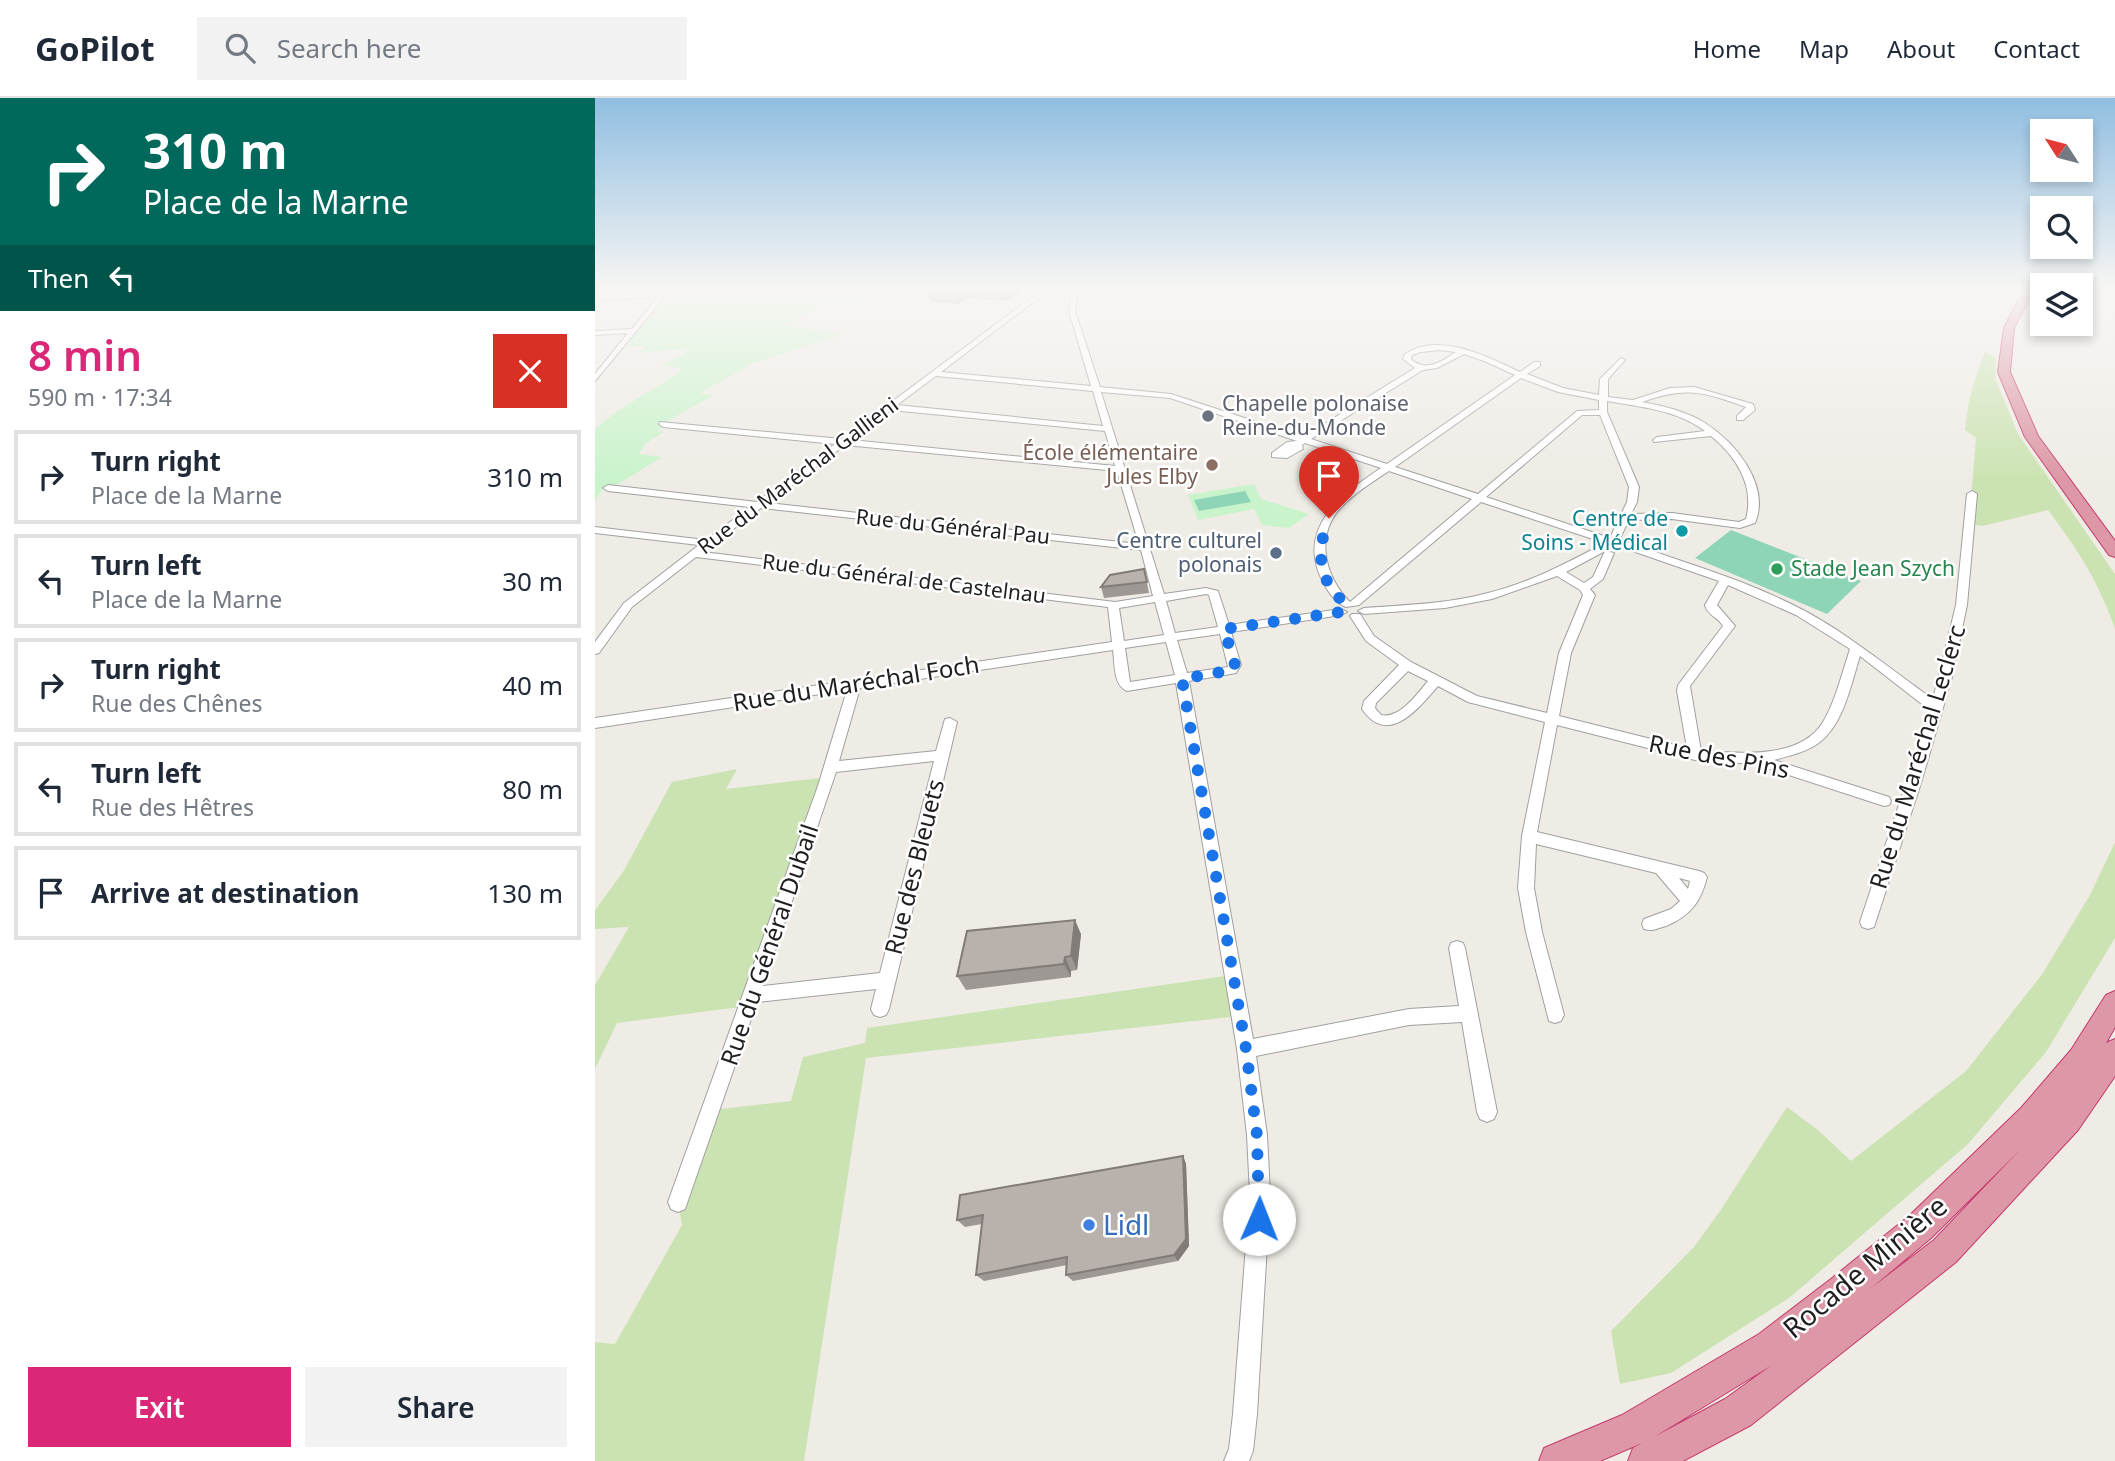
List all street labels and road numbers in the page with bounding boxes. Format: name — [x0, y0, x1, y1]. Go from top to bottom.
street label: Rue du Maréchal Gallieni — [691, 390, 904, 560]
street label: Rue du Général Pau — [855, 502, 1052, 550]
street label: Rue du Général de Castelnau — [761, 547, 1048, 609]
street label: Rue du Maréchal Leclerc — [1861, 621, 1972, 892]
street label: Rue du Maréchal Foch — [730, 647, 981, 718]
street label: Rue des Pins — [1646, 726, 1792, 785]
street label: Rue des Bleuets — [876, 776, 951, 958]
street label: Rue du Général Dubail — [712, 820, 825, 1070]
street label: Rocade Minière — [1774, 1186, 1955, 1346]

